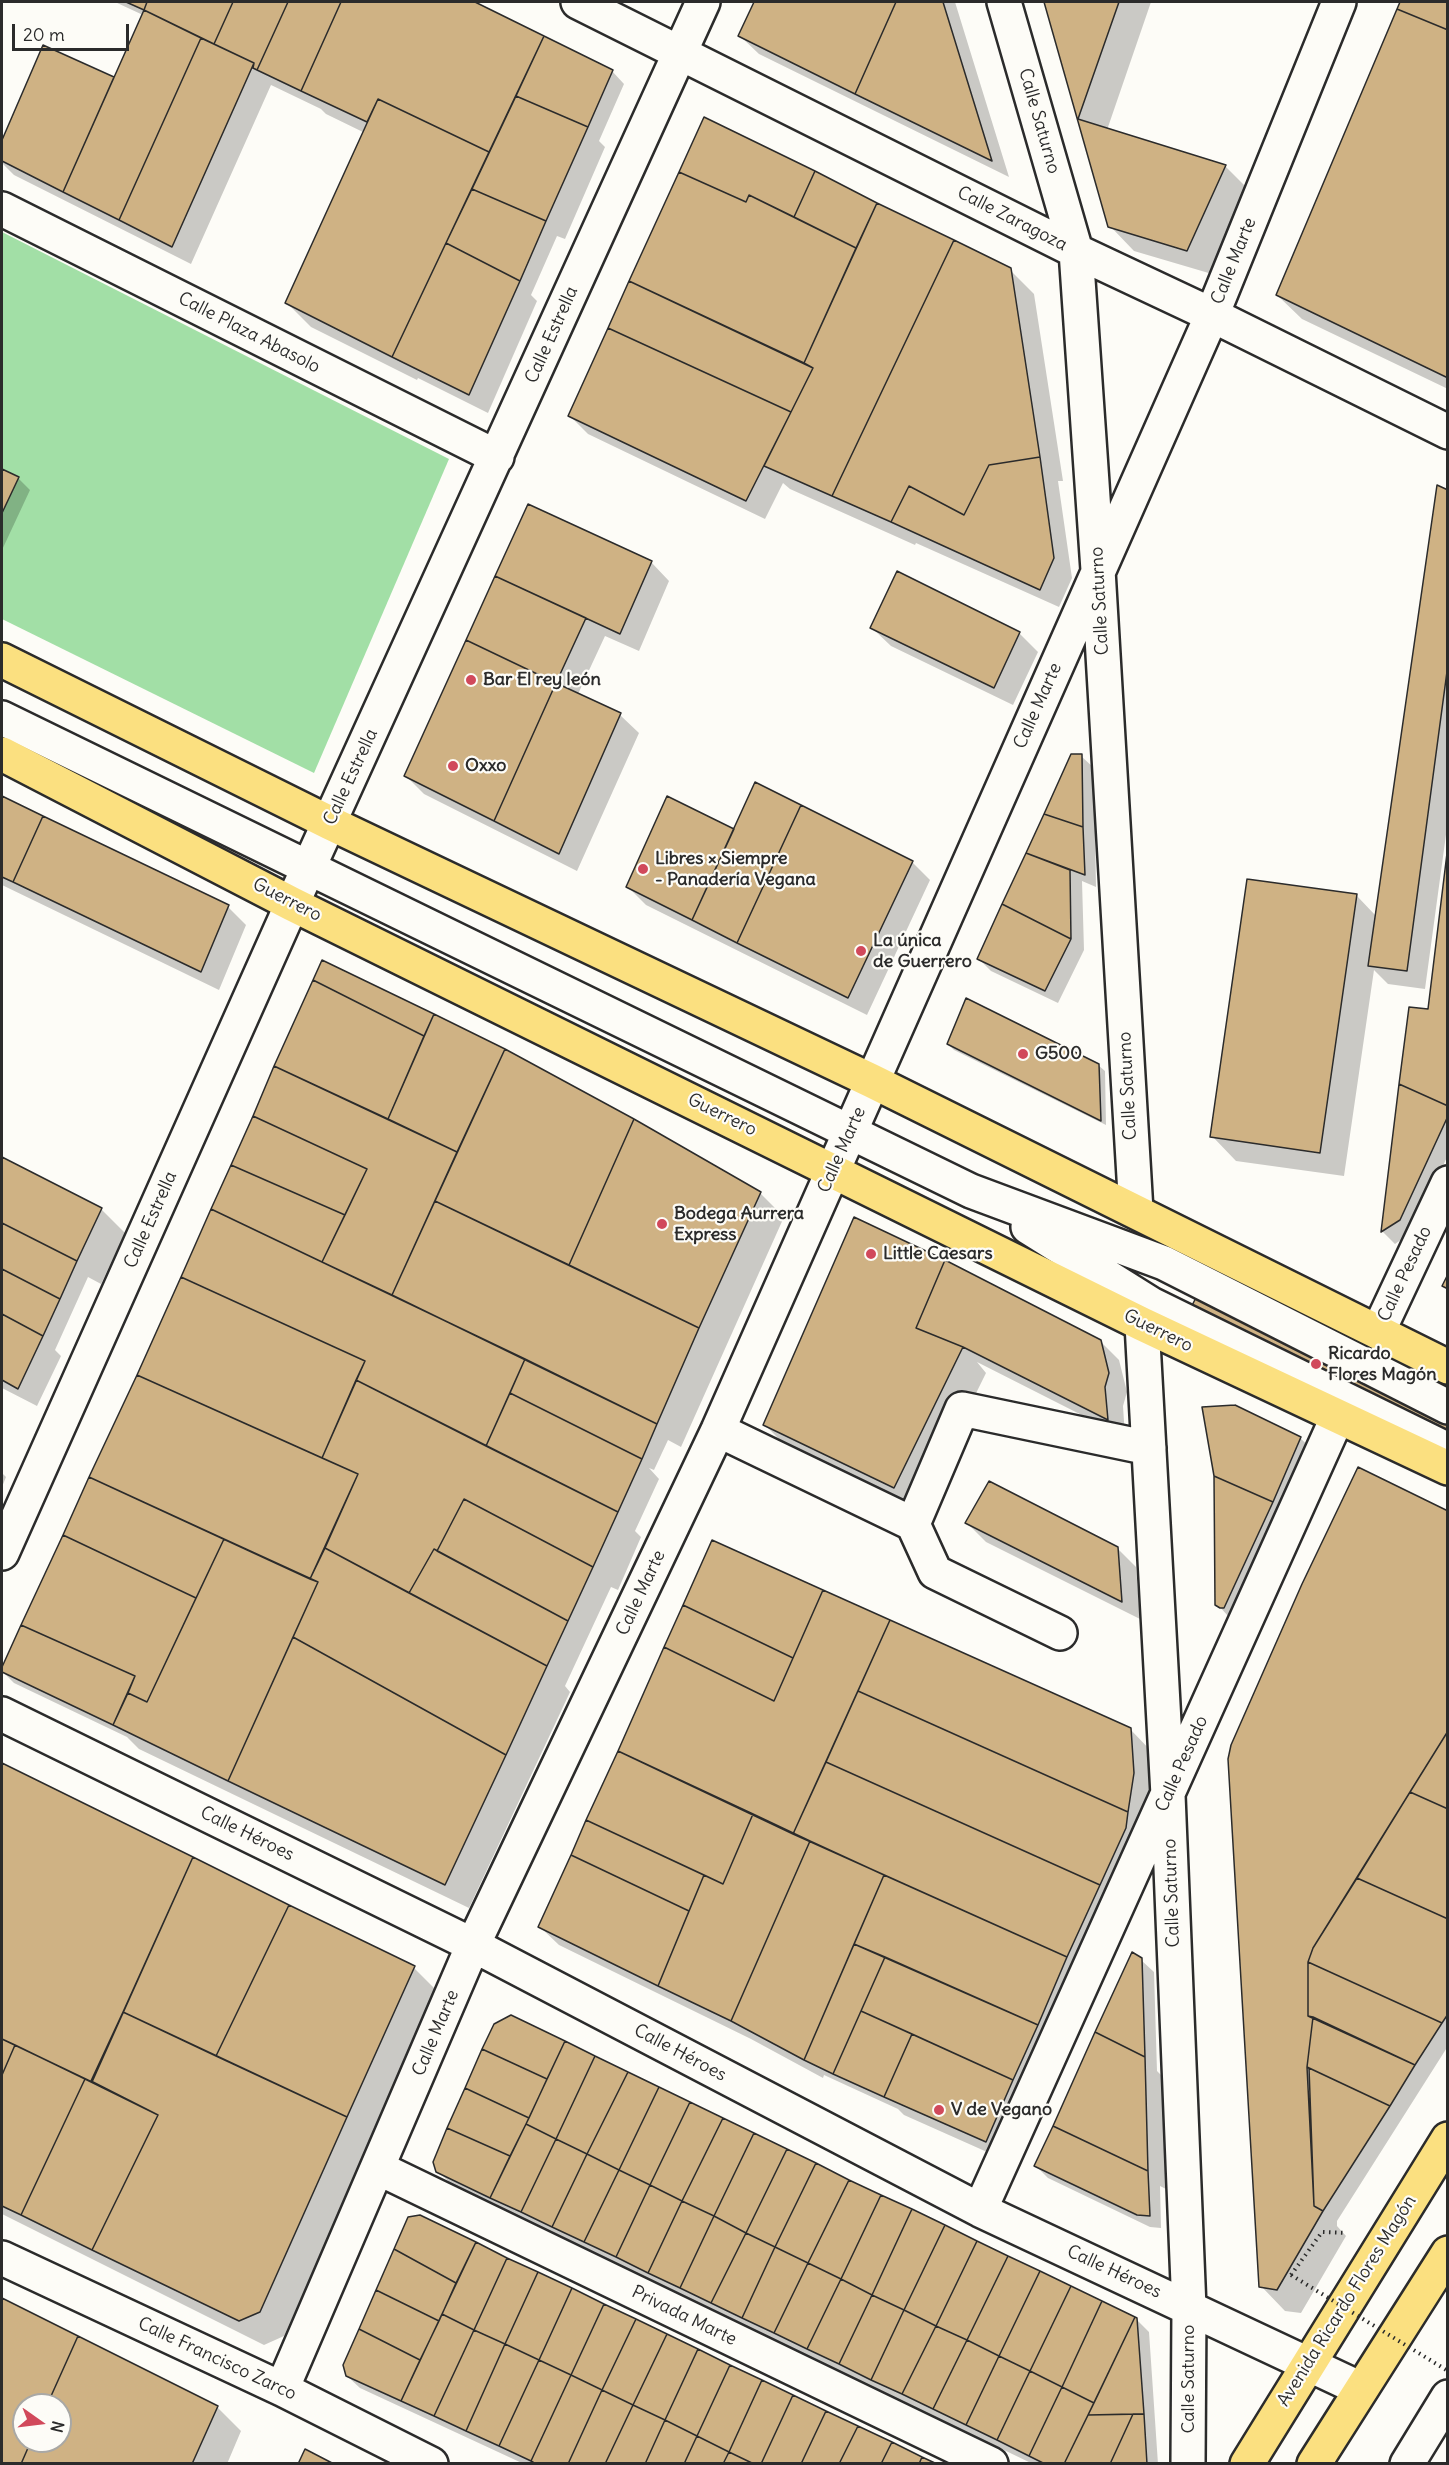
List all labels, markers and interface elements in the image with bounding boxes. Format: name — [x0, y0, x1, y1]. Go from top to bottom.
scale bar — [15, 12, 132, 50]
text: 20 m — [23, 23, 65, 46]
street label: Calle Saturno — [1014, 66, 1064, 176]
street label: Calle Zaragoza — [953, 182, 1071, 256]
street label: Calle Marte — [1207, 214, 1261, 308]
street label: Calle Estrella — [521, 283, 583, 387]
street label: Calle Plaza Abasolo — [174, 288, 324, 378]
street label: Calle Saturno — [1086, 546, 1114, 656]
street label: Calle Marte — [1009, 660, 1067, 752]
place label: Bar El rey león — [483, 669, 601, 691]
marker: Bar El rey león — [464, 673, 478, 687]
street label: Calle Estrella — [319, 725, 383, 829]
place label: Oxxo — [465, 755, 506, 777]
marker: Oxxo — [446, 759, 460, 773]
place label: Libres × Siempre - Panadería Vegana — [655, 848, 816, 890]
marker: Libres × Siempre - Panadería Vegana — [636, 862, 650, 876]
street label: Guerrero — [249, 874, 325, 926]
place label: La única de Guerrero — [873, 930, 972, 972]
marker: La única de Guerrero — [854, 944, 868, 958]
street label: Calle Saturno — [1114, 1031, 1142, 1141]
place label: G500 — [1035, 1043, 1082, 1065]
marker: G500 — [1016, 1047, 1030, 1061]
street label: Guerrero — [684, 1089, 760, 1141]
street label: Calle Marte — [813, 1104, 871, 1196]
street label: Calle Estrella — [120, 1168, 182, 1272]
place label: Bodega Aurrera Express — [674, 1203, 804, 1246]
marker: Bodega Aurrera Express — [655, 1217, 669, 1231]
street label: Calle Pesado — [1373, 1223, 1437, 1325]
place label: Little Caesars — [883, 1243, 993, 1265]
marker: Little Caesars — [864, 1247, 878, 1261]
street label: Guerrero — [1120, 1305, 1196, 1357]
place label: Ricardo Flores Magón — [1328, 1343, 1437, 1386]
marker: Ricardo Flores Magón — [1309, 1357, 1323, 1371]
street label: Calle Marte — [612, 1547, 670, 1639]
street label: Calle Pesado — [1151, 1713, 1213, 1815]
street label: Calle Héroes — [197, 1802, 297, 1866]
street label: Calle Saturno — [1159, 1838, 1185, 1948]
street label: Calle Marte — [408, 1987, 464, 2079]
street label: Calle Héroes — [630, 2020, 730, 2086]
place label: V de Vegano — [951, 2099, 1052, 2121]
marker: V de Vegano — [932, 2103, 946, 2117]
street label: Avenida Ricardo Flores Magón — [1273, 2191, 1421, 2411]
street label: Calle Héroes — [1063, 2241, 1165, 2303]
street label: Privada Marte — [628, 2281, 740, 2351]
street label: Calle Francisco Zarco — [134, 2313, 300, 2405]
street label: Calle Saturno — [1178, 2325, 1200, 2433]
north arrow — [12, 2393, 72, 2453]
text: N — [46, 2419, 69, 2435]

